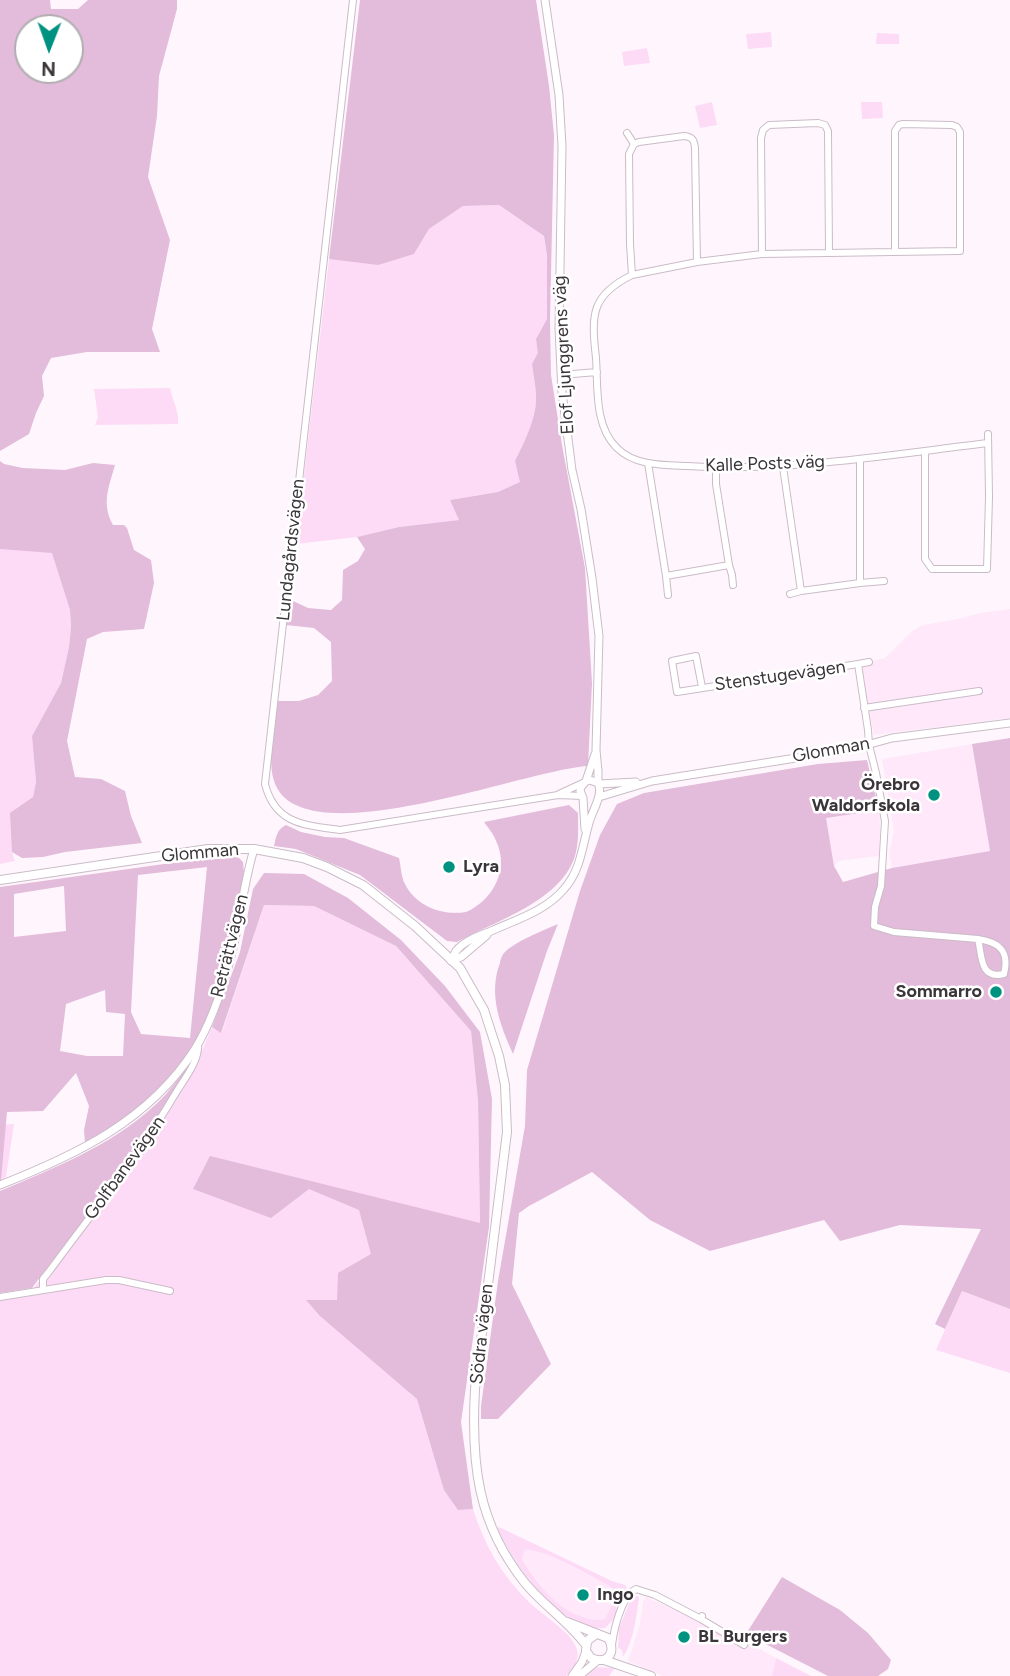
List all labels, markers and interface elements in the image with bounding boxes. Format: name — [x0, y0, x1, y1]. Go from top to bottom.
north arrow — [14, 14, 84, 84]
text: N — [41, 57, 56, 80]
street label: Elof Ljunggrens väg — [549, 275, 579, 435]
street label: Kalle Posts väg — [705, 451, 825, 477]
street label: Lundagårdsvägen — [273, 478, 309, 622]
street label: Stenstugevägen — [713, 656, 847, 696]
street label: Glomman — [791, 733, 871, 767]
place label: Örebro Waldorfskola — [812, 774, 920, 816]
marker: Örebro Waldorfskola — [926, 787, 942, 803]
street label: Glomman — [160, 839, 240, 867]
place label: Lyra — [463, 856, 499, 878]
marker: Lyra — [441, 859, 457, 875]
street label: Reträttvägen — [207, 892, 253, 1000]
place label: Sommarro — [896, 981, 982, 1003]
marker: Sommarro — [988, 984, 1004, 1000]
street label: Golfbanevägen — [80, 1112, 170, 1224]
street label: Södra vägen — [466, 1283, 498, 1385]
place label: Ingo — [597, 1584, 634, 1606]
marker: Ingo — [575, 1587, 591, 1603]
place label: BL Burgers — [698, 1626, 787, 1648]
marker: BL Burgers — [676, 1629, 692, 1645]

